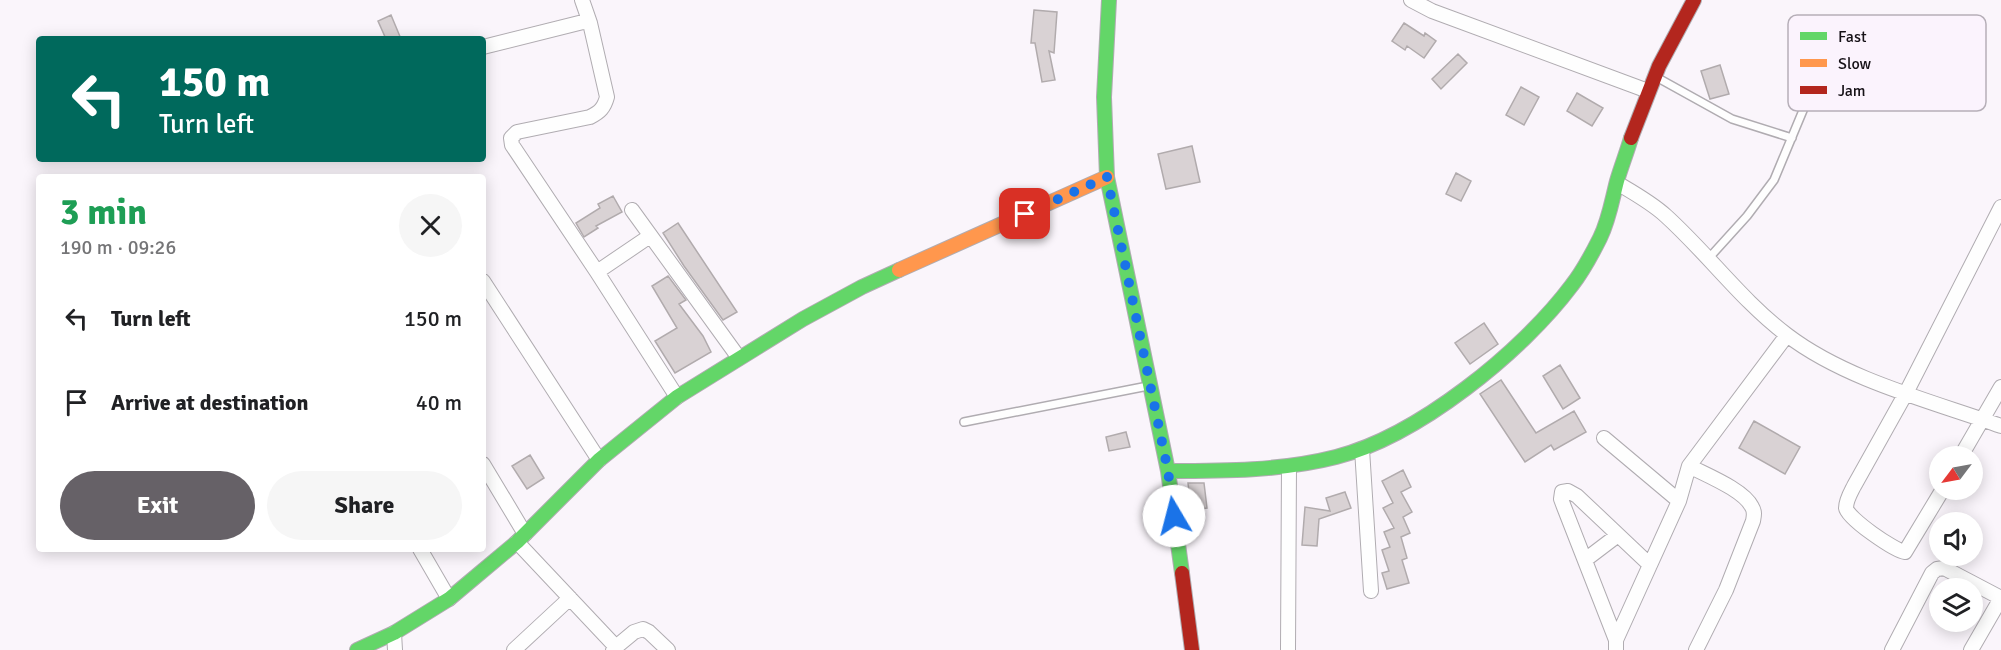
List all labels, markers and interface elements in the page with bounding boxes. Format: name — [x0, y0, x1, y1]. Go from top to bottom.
legend — [1788, 15, 1986, 111]
text: Fast — [1838, 27, 1867, 47]
text: Slow — [1838, 54, 1872, 74]
text: 150 m — [159, 57, 270, 108]
icon: left — [60, 60, 138, 138]
text: Jam — [1838, 81, 1866, 101]
text: Turn left — [159, 108, 254, 141]
pin — [999, 188, 1050, 239]
text: 3 min — [60, 190, 147, 235]
button: close — [399, 194, 462, 257]
icon: arrive — [1008, 197, 1041, 230]
text: 190 m · 09:26 — [60, 235, 176, 260]
icon: left — [60, 302, 93, 335]
text: Turn left — [111, 305, 191, 332]
text: 150 m — [404, 305, 462, 332]
icon: arrive — [60, 386, 93, 419]
text: Arrive at destination — [111, 389, 308, 416]
text: 40 m — [416, 389, 462, 416]
north arrow — [1929, 446, 1983, 500]
map controls — [1929, 446, 1983, 632]
button: Exit — [60, 471, 255, 540]
button: Share — [267, 471, 462, 540]
position arrow — [1142, 484, 1206, 548]
button: sound — [1929, 512, 1983, 566]
button: layers — [1929, 578, 1983, 632]

